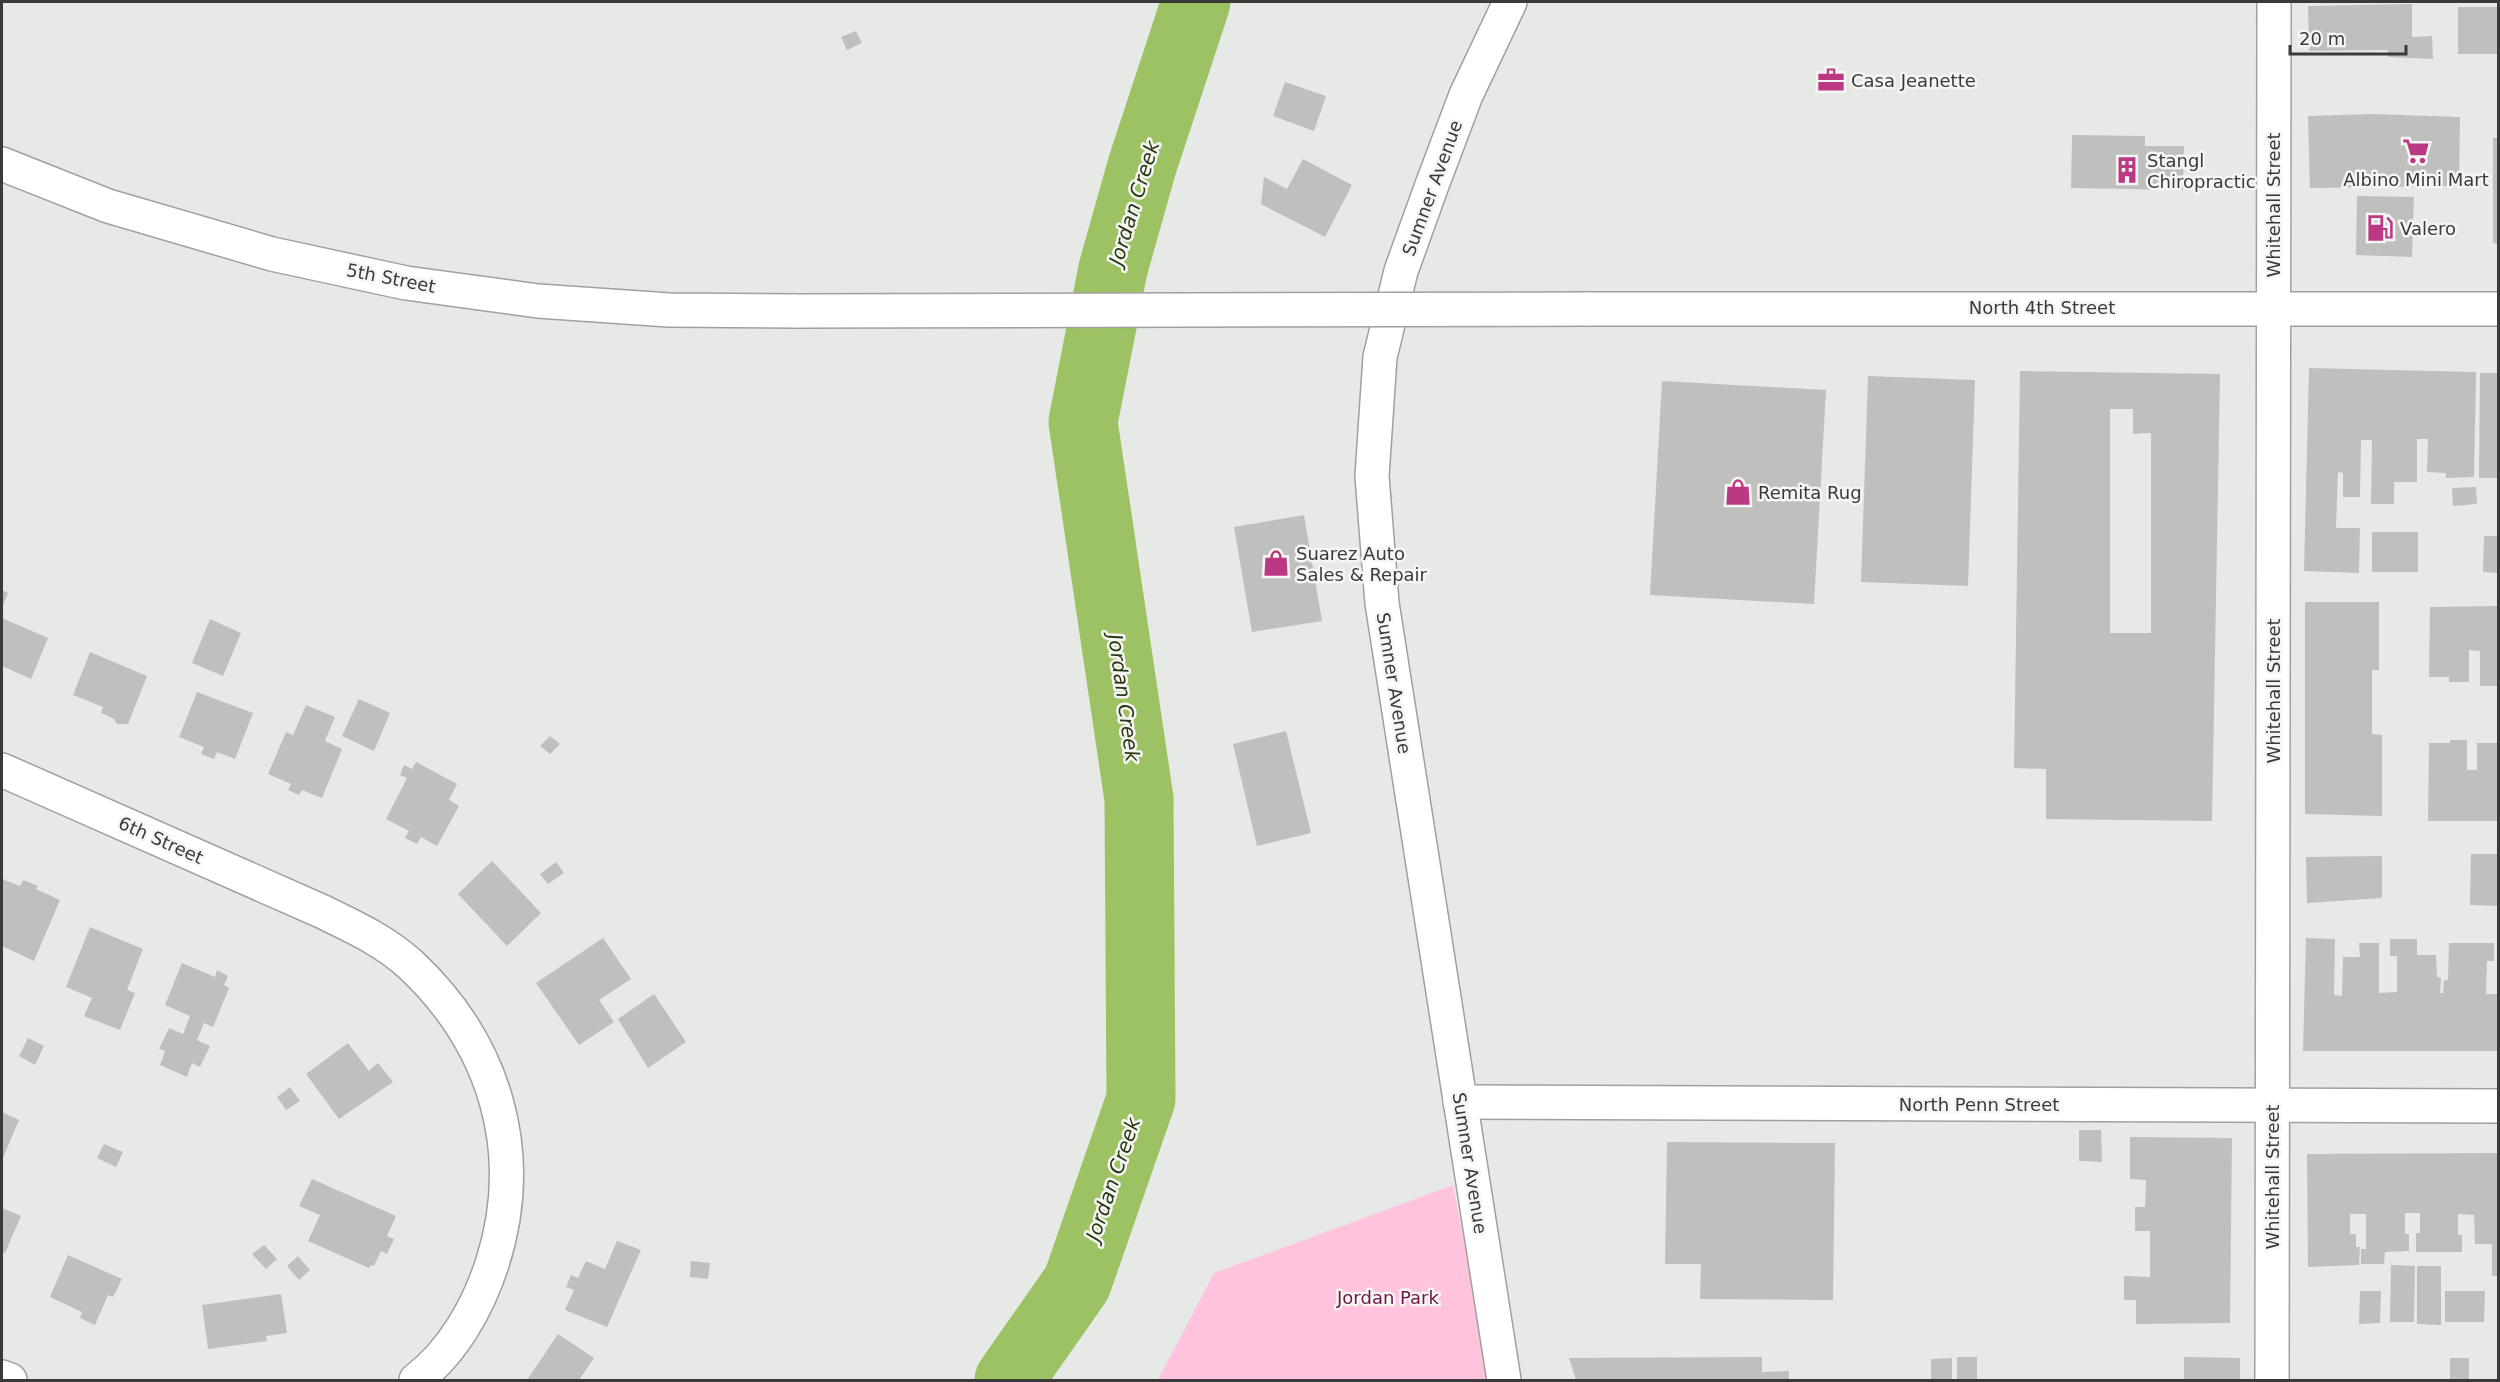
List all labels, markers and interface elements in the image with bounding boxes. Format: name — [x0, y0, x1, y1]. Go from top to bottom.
scale bar — [2290, 18, 2406, 56]
text: 20 m — [2299, 28, 2345, 49]
office icon: Casa Jeanette — [1816, 65, 1846, 95]
place label: Casa Jeanette — [1851, 70, 1976, 91]
street label: Sumner Avenue — [1398, 117, 1466, 259]
street label: Whitehall Street — [2263, 132, 2284, 278]
supermarket icon: Albino Mini Mart — [2401, 136, 2431, 166]
water label: Jordan Creek — [1103, 137, 1165, 272]
place label: Stangl Chiropractic — [2147, 150, 2256, 192]
building icon: Stangl Chiropractic — [2112, 155, 2142, 185]
place label: Albino Mini Mart — [2343, 169, 2489, 190]
fuel station icon: Valero — [2365, 213, 2395, 243]
place label: Valero — [2400, 218, 2456, 239]
street label: 5th Street — [345, 259, 437, 297]
street label: North 4th Street — [1969, 297, 2115, 318]
shop icon: Remita Rug — [1723, 477, 1753, 507]
place label: Remita Rug — [1758, 482, 1862, 503]
place label: Suarez Auto Sales & Repair — [1296, 543, 1428, 585]
shop icon: Suarez Auto Sales & Repair — [1261, 548, 1291, 578]
street label: Sumner Avenue — [1372, 611, 1416, 755]
street label: Whitehall Street — [2263, 618, 2284, 764]
water label: Jordan Creek — [1103, 629, 1145, 765]
street label: 6th Street — [115, 812, 207, 868]
street label: Sumner Avenue — [1448, 1091, 1492, 1235]
street label: North Penn Street — [1899, 1094, 2059, 1115]
street label: Whitehall Street — [2262, 1104, 2283, 1250]
water label: Jordan Creek — [1079, 1113, 1146, 1248]
park label: Jordan Park — [1336, 1287, 1440, 1308]

